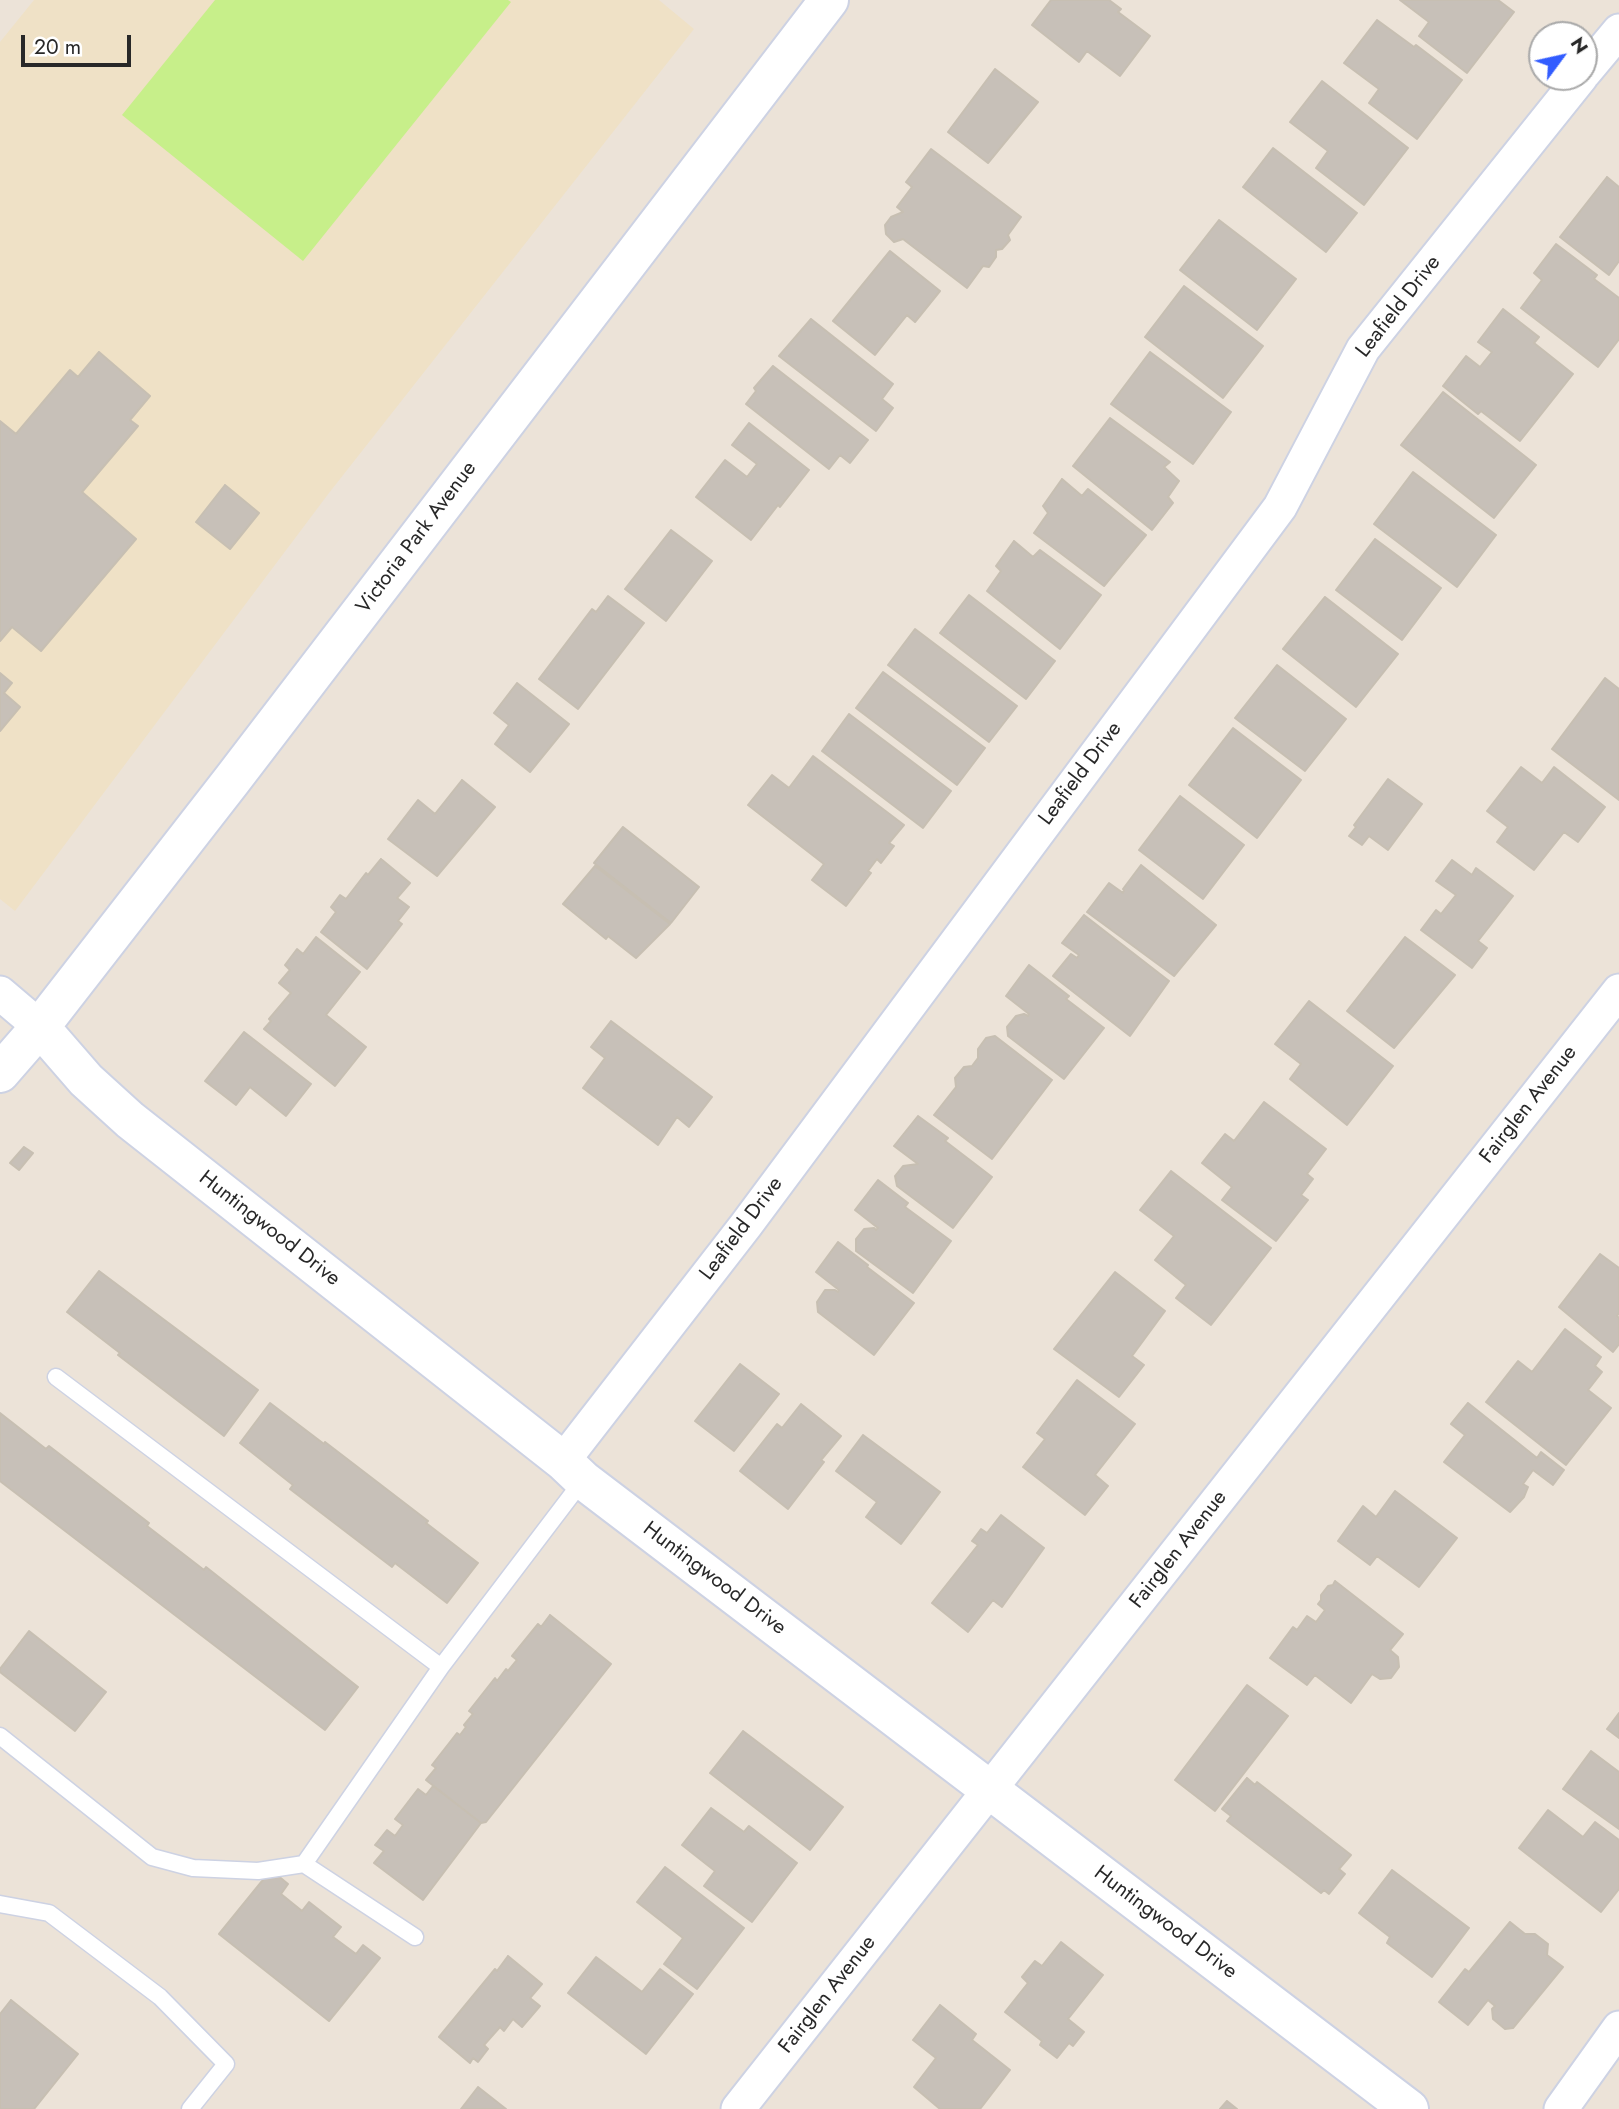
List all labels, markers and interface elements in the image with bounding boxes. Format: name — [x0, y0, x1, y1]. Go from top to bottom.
scale bar — [24, 21, 135, 65]
north arrow — [1528, 21, 1598, 91]
text: 20 m — [34, 32, 81, 62]
text: N — [1564, 32, 1595, 59]
street label: Leafield Drive — [1351, 251, 1447, 363]
street label: Victoria Park Avenue — [352, 457, 482, 619]
street label: Leafield Drive — [1034, 718, 1128, 830]
street label: Fairglen Avenue — [1475, 1041, 1583, 1169]
street label: Huntingwood Drive — [193, 1166, 345, 1292]
street label: Leafield Drive — [695, 1173, 789, 1285]
street label: Fairglen Avenue — [1125, 1486, 1233, 1614]
street label: Huntingwood Drive — [638, 1517, 790, 1641]
street label: Huntingwood Drive — [1089, 1861, 1241, 1985]
street label: Fairglen Avenue — [774, 1931, 882, 2059]

